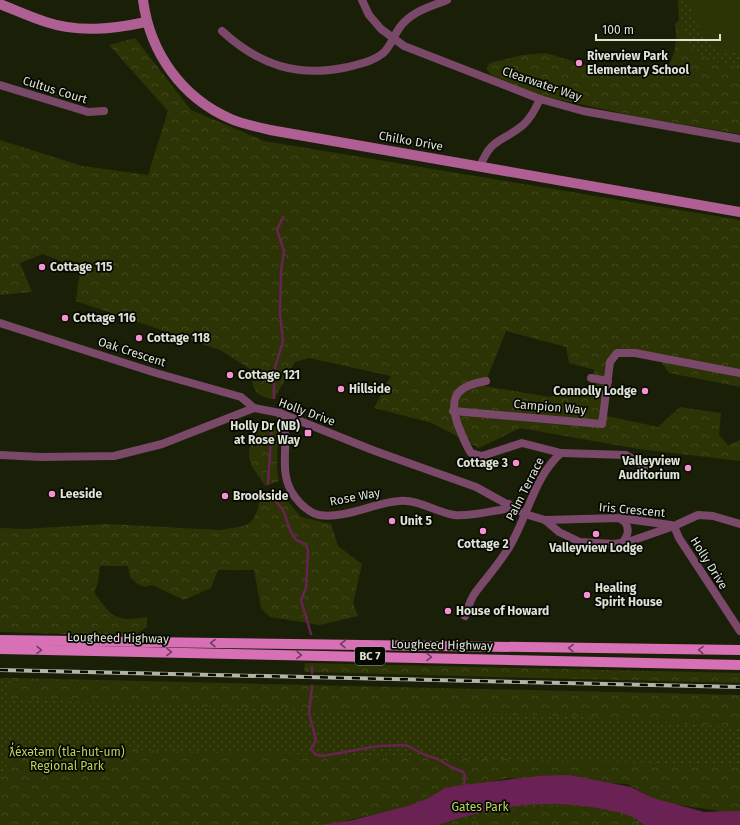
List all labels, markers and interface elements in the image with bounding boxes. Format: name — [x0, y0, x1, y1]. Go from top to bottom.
scale bar — [596, 16, 720, 42]
text: 100 m — [602, 23, 634, 37]
place label: Riverview Park Elementary School — [587, 49, 690, 77]
marker: Riverview Park Elementary School — [574, 58, 584, 68]
street label: Clearwater Way — [501, 64, 584, 104]
street label: Cultus Court — [21, 74, 90, 107]
street label: Chilko Drive — [378, 128, 444, 154]
place label: Cottage 115 — [50, 260, 113, 274]
marker: Cottage 115 — [37, 262, 47, 272]
place label: Cottage 116 — [73, 311, 136, 325]
marker: Cottage 116 — [60, 313, 70, 323]
place label: Cottage 118 — [147, 331, 210, 345]
marker: Cottage 118 — [134, 333, 144, 343]
street label: Oak Crescent — [96, 334, 168, 370]
place label: Cottage 121 — [238, 368, 300, 382]
marker: Cottage 121 — [225, 370, 235, 380]
place label: Hillside — [349, 382, 391, 396]
marker: Hillside — [336, 384, 346, 394]
place label: Connolly Lodge — [553, 384, 637, 398]
marker: Connolly Lodge — [640, 386, 650, 396]
street label: Holly Drive — [277, 395, 337, 429]
street label: Campion Way — [513, 397, 587, 417]
place label: Holly Dr (NB) at Rose Way — [230, 419, 301, 447]
marker: Holly Dr (NB) at Rose Way — [303, 428, 313, 438]
place label: Valleyview Auditorium — [618, 454, 680, 482]
street label: Palm Terrace — [503, 455, 547, 523]
place label: Cottage 3 — [457, 456, 508, 470]
marker: Cottage 3 — [511, 458, 521, 468]
marker: Valleyview Auditorium — [683, 463, 693, 473]
street label: Rose Way — [329, 485, 382, 509]
place label: Leeside — [60, 487, 102, 501]
marker: Leeside — [47, 489, 57, 499]
place label: Brookside — [233, 489, 289, 503]
marker: Brookside — [220, 491, 230, 501]
street label: Iris Crescent — [598, 500, 666, 520]
place label: Unit 5 — [400, 514, 433, 528]
marker: Unit 5 — [387, 516, 397, 526]
marker: Cottage 2 — [478, 526, 488, 536]
marker: Valleyview Lodge — [591, 529, 601, 539]
street label: Holly Drive — [687, 534, 731, 592]
place label: Cottage 2 — [457, 537, 509, 551]
place label: Valleyview Lodge — [548, 541, 643, 555]
place label: Healing Spirit House — [595, 581, 663, 609]
marker: Healing Spirit House — [582, 590, 592, 600]
place label: House of Howard — [456, 604, 549, 618]
marker: House of Howard — [443, 606, 453, 616]
street label: Lougheed Highway — [67, 630, 169, 646]
street label: Lougheed Highway — [391, 637, 493, 653]
one-way arrow — [210, 639, 216, 647]
one-way arrow — [340, 640, 346, 648]
one-way arrow — [568, 644, 574, 652]
one-way arrow — [36, 646, 42, 654]
one-way arrow — [698, 646, 704, 654]
road number: BC 7 — [355, 647, 385, 665]
one-way arrow — [166, 648, 172, 656]
one-way arrow — [296, 651, 302, 659]
one-way arrow — [426, 653, 432, 662]
park label: ƛ̓éxətəm (tla-hut-um) Regional Park — [9, 742, 125, 773]
park label: Gates Park — [451, 800, 509, 814]

